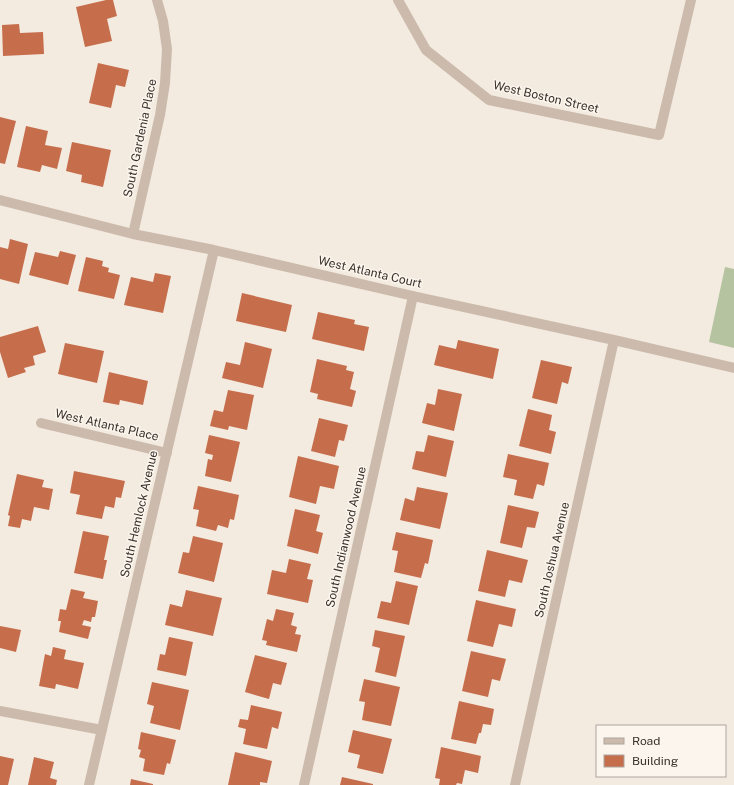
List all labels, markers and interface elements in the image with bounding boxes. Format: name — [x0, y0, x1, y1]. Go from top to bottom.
street label: South Gardenia Place — [121, 77, 159, 199]
street label: West Boston Street — [492, 78, 601, 116]
street label: West Atlanta Court — [317, 253, 424, 291]
street label: West Atlanta Place — [54, 406, 160, 444]
street label: South Hemlock Avenue — [118, 449, 160, 579]
street label: South Indianwood Avenue — [323, 465, 369, 609]
street label: South Joshua Avenue — [532, 501, 572, 619]
legend — [596, 725, 726, 777]
text: Road — [632, 734, 660, 748]
text: Building — [632, 754, 678, 768]

